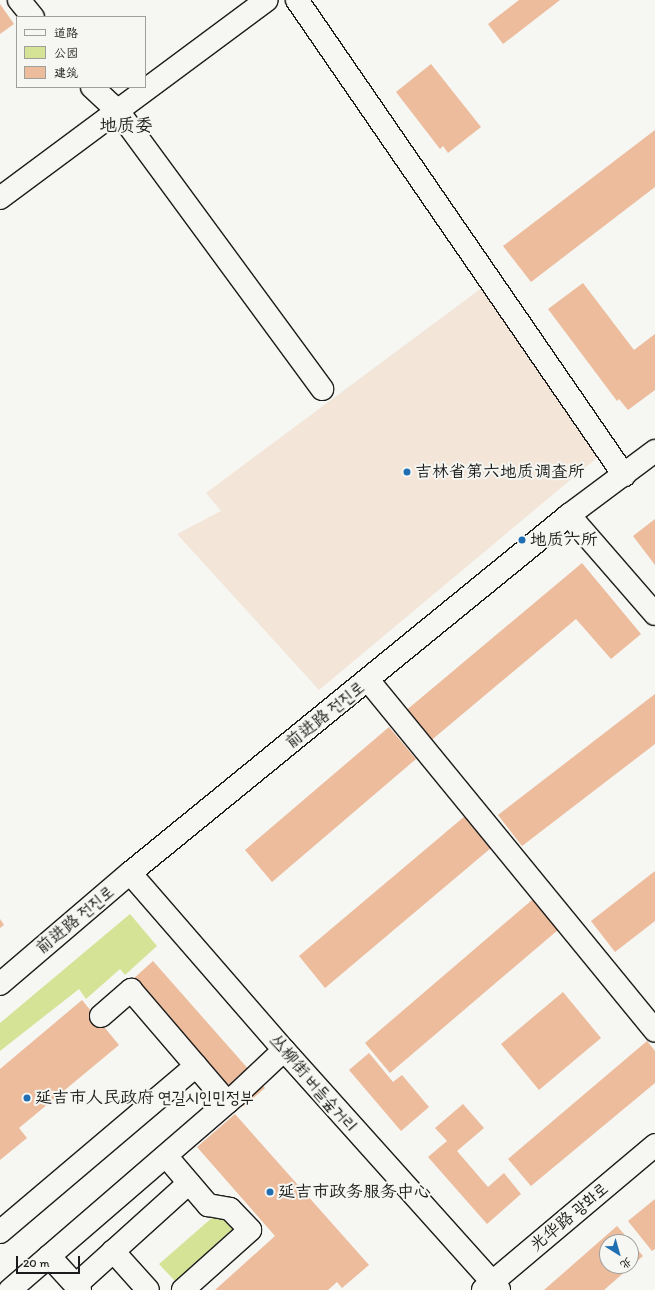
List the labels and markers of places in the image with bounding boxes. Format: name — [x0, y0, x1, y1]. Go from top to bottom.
place label: 吉林省第六地质调查所 — [415, 462, 585, 482]
marker: 吉林省第六地质调查所 — [402, 467, 412, 477]
place label: 地质六所 — [530, 530, 598, 550]
marker: 地质六所 — [517, 535, 527, 545]
place label: 延吉市人民政府 연길시인민정부 — [35, 1088, 254, 1108]
marker: 延吉市人民政府 연길시인민정부 — [22, 1093, 32, 1103]
place label: 延吉市政务服务中心 — [278, 1182, 431, 1202]
marker: 延吉市政务服务中心 — [265, 1187, 275, 1197]

